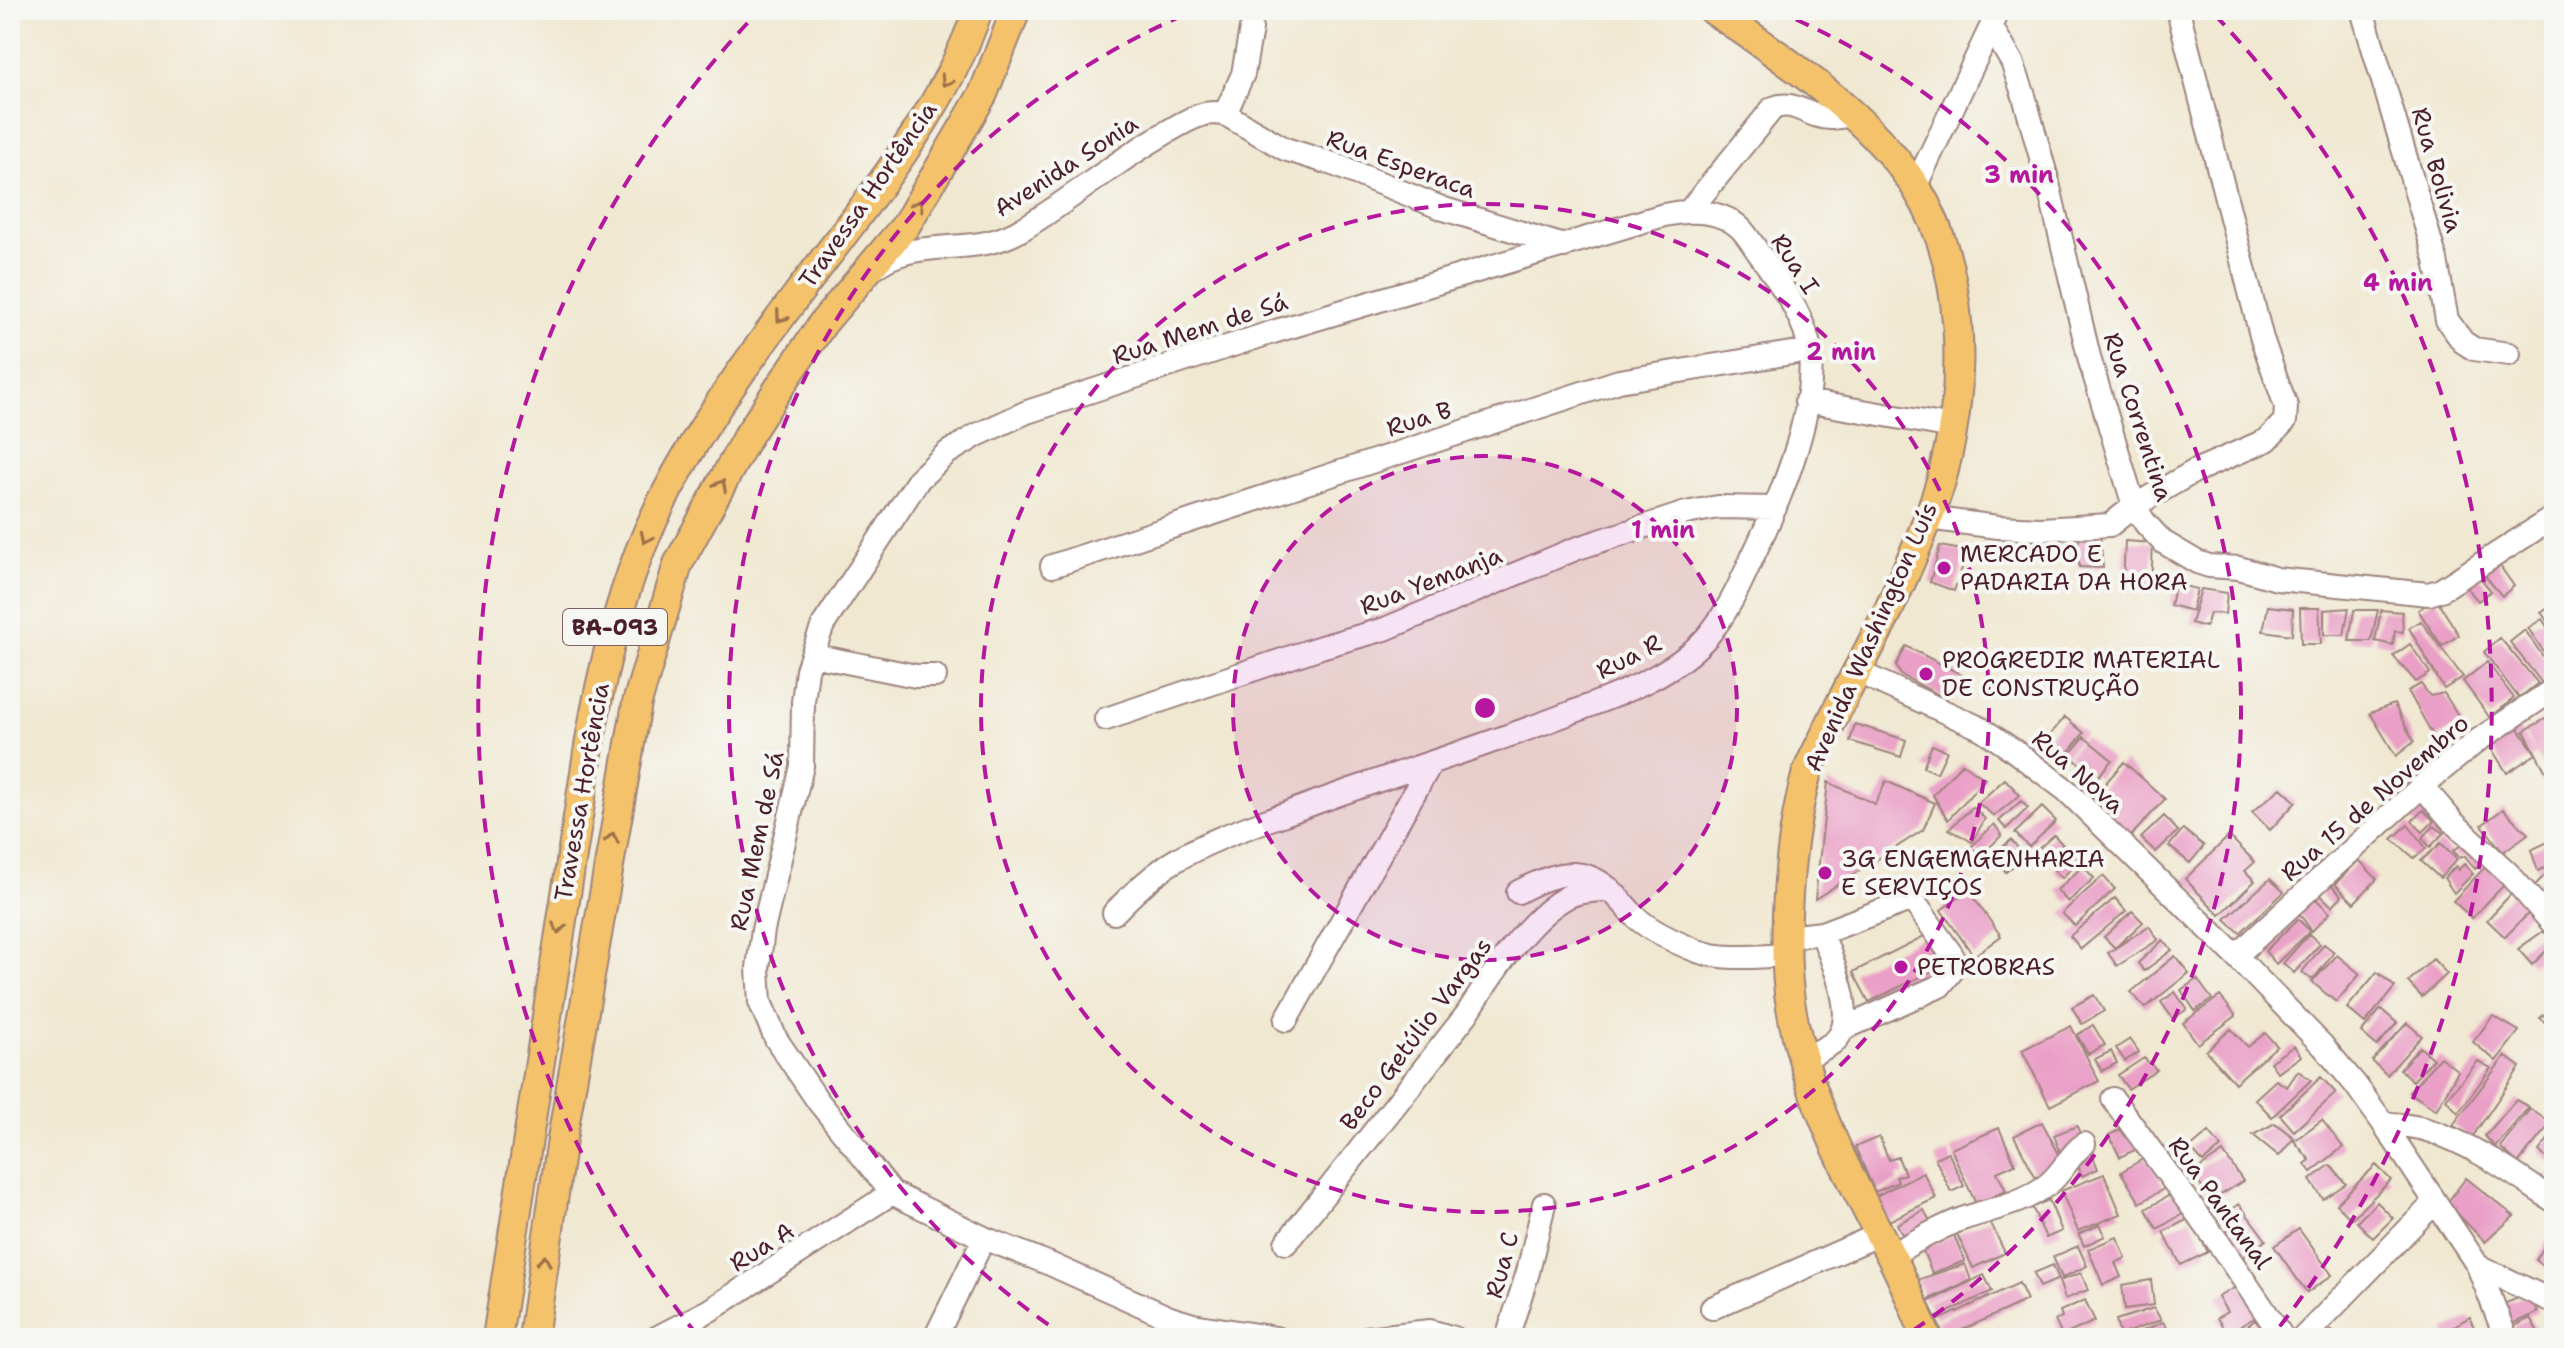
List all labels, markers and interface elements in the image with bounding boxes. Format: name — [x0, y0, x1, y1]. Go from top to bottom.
one-way arrow — [940, 72, 956, 87]
street label: Travessa Hortência — [792, 95, 944, 295]
street label: Rua Bolivia — [2404, 104, 2470, 236]
street label: Avenida Sonia — [988, 107, 1144, 224]
street label: Rua Esperaca — [1322, 122, 1480, 206]
text: 3 min — [1984, 159, 2054, 191]
one-way arrow — [908, 199, 924, 214]
street label: Rua I — [1764, 228, 1826, 300]
text: 4 min — [2363, 267, 2433, 299]
street label: Rua Mem de Sá — [1108, 286, 1292, 372]
one-way arrow — [777, 308, 791, 323]
street label: Rua Correntina — [2096, 329, 2180, 506]
text: 2 min — [1806, 336, 1876, 368]
street label: Rua B — [1382, 393, 1456, 445]
one-way arrow — [711, 479, 726, 494]
street label: Avenida Washington Luís — [1797, 497, 1945, 777]
text: 1 min — [1631, 514, 1695, 546]
one-way arrow — [640, 530, 656, 545]
place label: MERCADO E PADARIA DA HORA — [1960, 538, 2188, 598]
street label: Rua Yemanja — [1356, 539, 1507, 623]
marker: MERCADO E PADARIA DA HORA — [1935, 559, 1953, 577]
road number: BA-093 — [563, 609, 667, 645]
street label: Rua R — [1591, 627, 1667, 687]
place label: PROGREDIR MATERIAL DE CONSTRUÇÃO — [1942, 644, 2220, 704]
marker: PROGREDIR MATERIAL DE CONSTRUÇÃO — [1917, 665, 1935, 683]
street label: Travessa Hortência — [547, 680, 617, 904]
centre of rings — [1471, 694, 1499, 722]
street label: Rua 15 de Novembro — [2274, 707, 2476, 889]
street label: Rua Nova — [2025, 723, 2131, 821]
street label: Rua Mem de Sá — [722, 748, 792, 934]
one-way arrow — [603, 832, 620, 845]
place label: 3G ENGEMGENHARIA E SERVIÇOS — [1841, 843, 2105, 903]
marker: 3G ENGEMGENHARIA E SERVIÇOS — [1816, 864, 1834, 882]
one-way arrow — [552, 921, 569, 934]
street label: Beco Getúlio Vargas — [1333, 931, 1499, 1137]
place label: PETROBRAS — [1917, 951, 2055, 983]
marker: PETROBRAS — [1892, 958, 1910, 976]
street label: Rua Pantanal — [2161, 1130, 2279, 1276]
street label: Rua A — [724, 1215, 800, 1279]
street label: Rua C — [1478, 1228, 1526, 1302]
one-way arrow — [535, 1254, 552, 1268]

